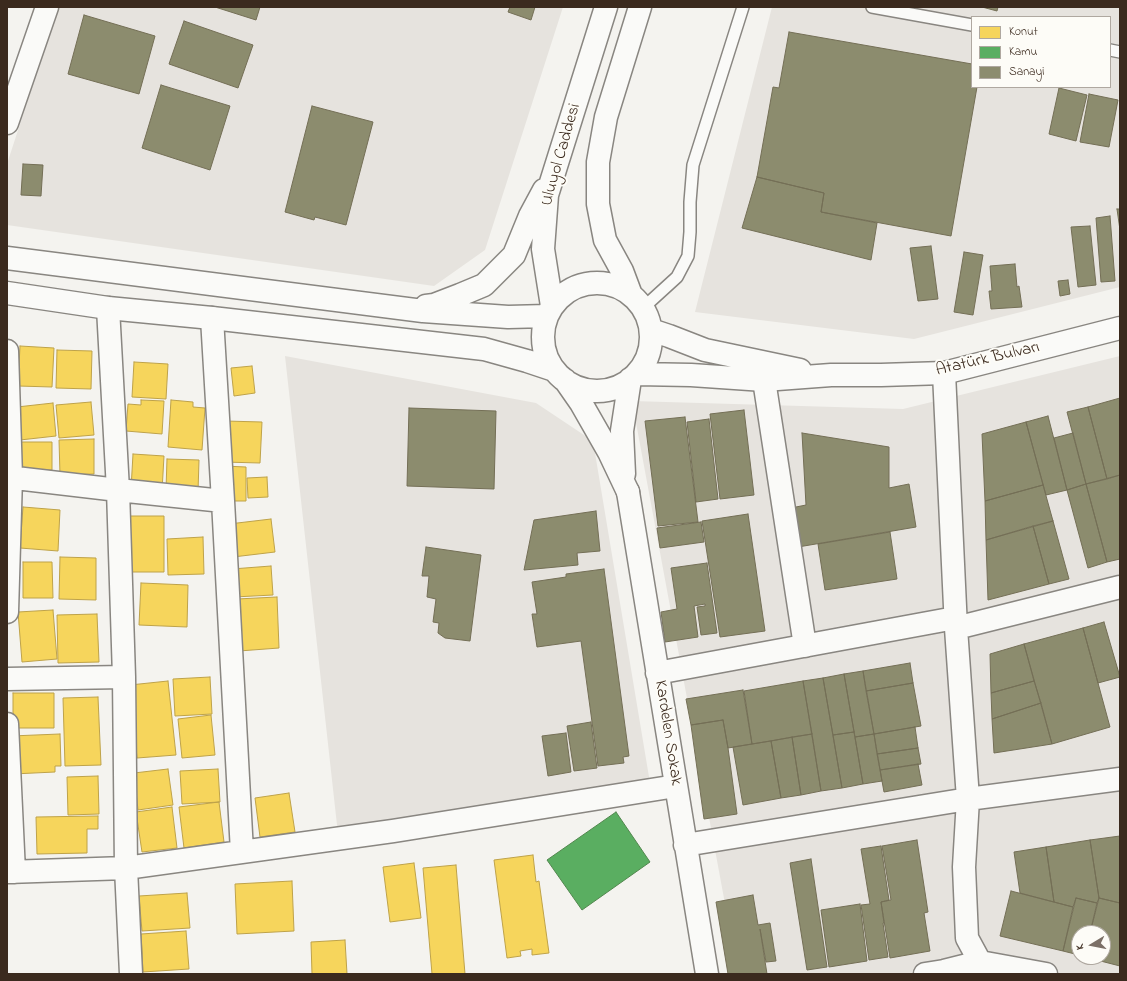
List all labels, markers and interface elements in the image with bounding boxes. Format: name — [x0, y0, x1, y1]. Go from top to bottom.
legend — [971, 16, 1111, 88]
text: Konut — [1009, 23, 1038, 41]
text: Kamu — [1009, 43, 1037, 61]
text: Sanayi — [1009, 63, 1044, 81]
street label: Uluyol Caddesi — [538, 101, 586, 209]
street label: Atatürk Bulvarı — [934, 338, 1042, 382]
street label: Kardelen Sokak — [649, 679, 685, 787]
north arrow — [1071, 925, 1111, 965]
text: K — [1072, 943, 1089, 951]

